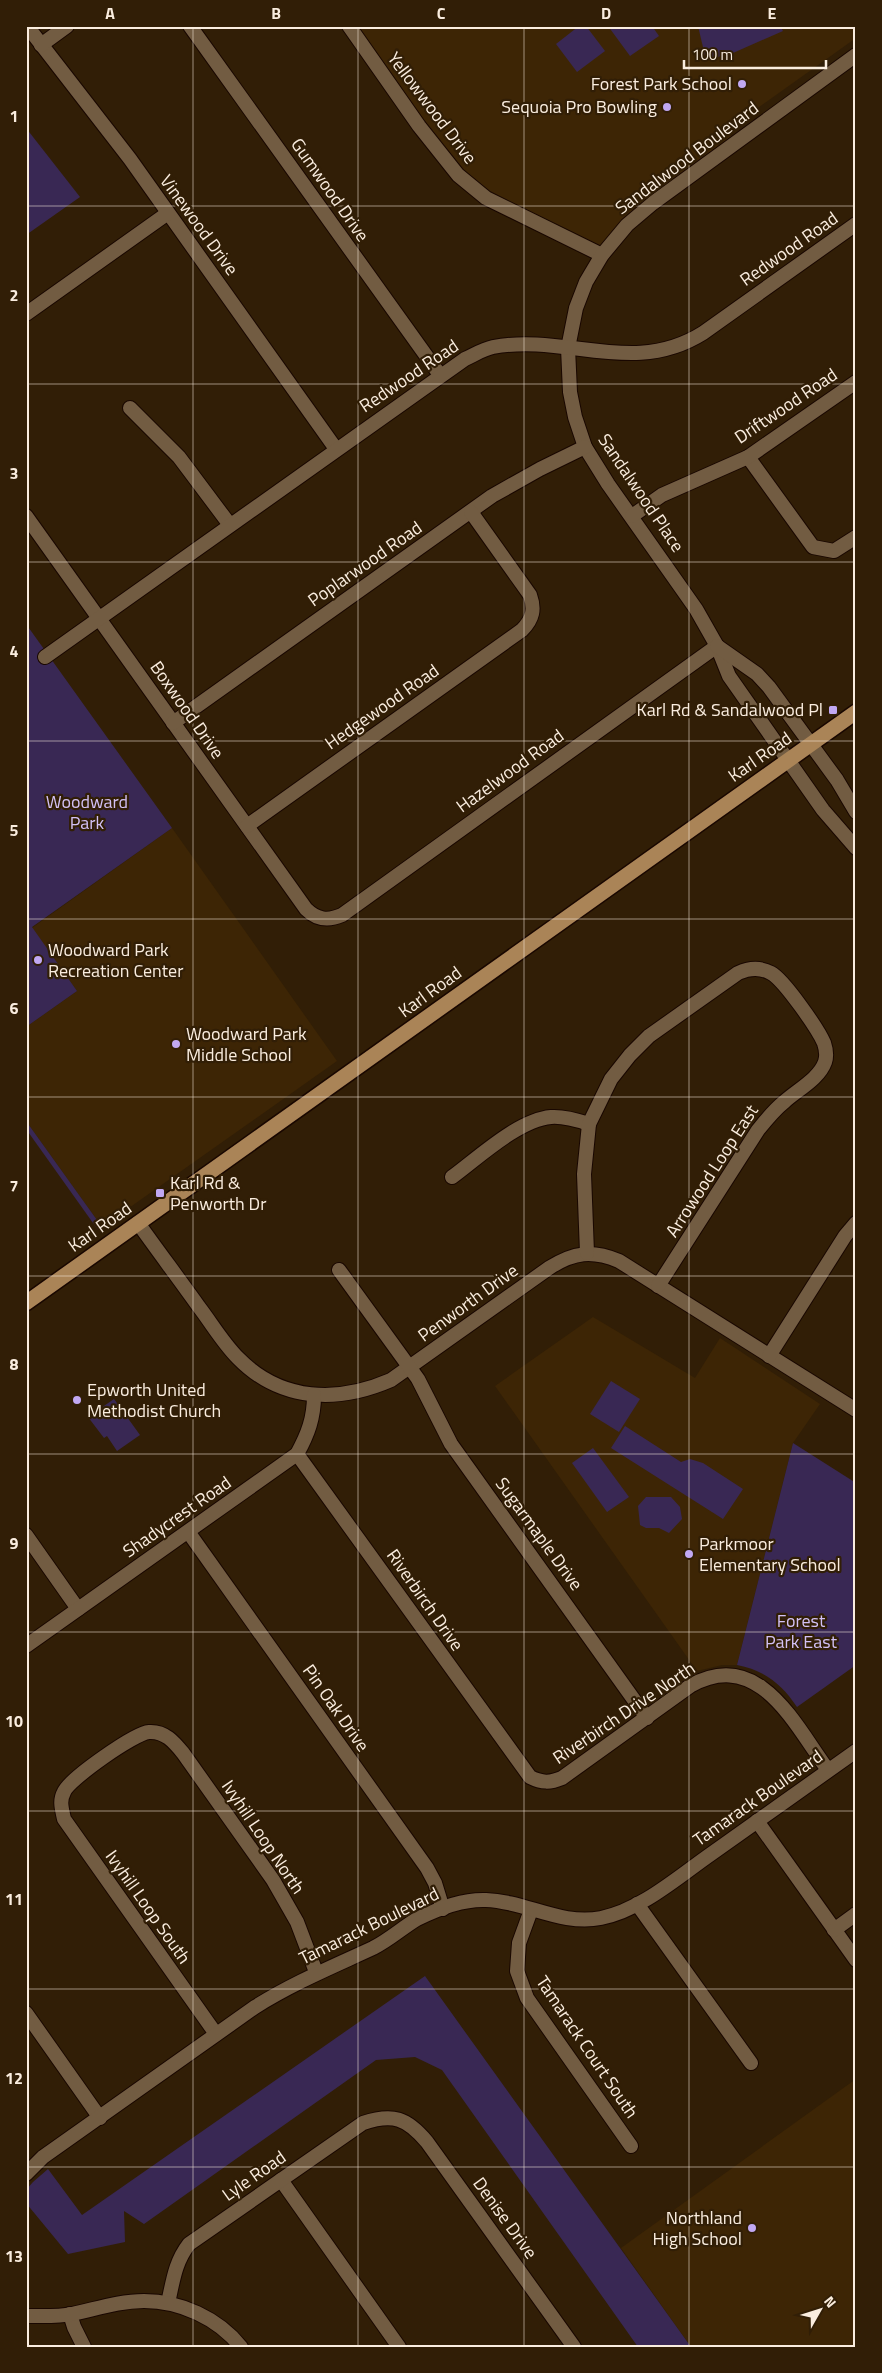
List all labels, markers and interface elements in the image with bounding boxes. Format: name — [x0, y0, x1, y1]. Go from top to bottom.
text: A — [105, 1, 115, 25]
text: B — [271, 1, 281, 25]
text: C — [437, 1, 446, 25]
text: D — [601, 1, 611, 25]
text: E — [768, 1, 777, 25]
scale bar — [684, 38, 827, 70]
text: 100 m — [692, 43, 733, 66]
street label: Yellowwood Drive — [381, 46, 484, 170]
place label: Forest Park School — [591, 70, 732, 97]
marker: Forest Park School — [736, 78, 748, 90]
place label: Sequoia Pro Bowling — [501, 93, 657, 120]
street label: Sandalwood Boulevard — [609, 95, 764, 221]
marker: Sequoia Pro Bowling — [661, 101, 673, 113]
text: 1 — [10, 104, 18, 128]
street label: Gumwood Drive — [285, 132, 376, 247]
street label: Vinewood Drive — [154, 169, 245, 281]
street label: Redwood Road — [734, 205, 843, 293]
text: 2 — [10, 283, 18, 307]
street label: Redwood Road — [354, 332, 464, 419]
street label: Driftwood Road — [729, 361, 843, 450]
street label: Sandalwood Place — [592, 428, 691, 557]
text: 3 — [10, 461, 18, 485]
street label: Poplarwood Road — [302, 514, 427, 613]
text: 4 — [10, 639, 19, 663]
street label: Boxwood Drive — [144, 655, 231, 764]
street label: Hedgewood Road — [319, 657, 444, 756]
place label: Karl Rd & Sandalwood Pl — [637, 696, 823, 723]
marker: Karl Rd & Sandalwood Pl — [827, 704, 839, 716]
street label: Hazelwood Road — [450, 722, 569, 819]
street label: Karl Road — [722, 725, 797, 788]
park label: Woodward Park — [46, 788, 128, 836]
text: 5 — [10, 818, 19, 842]
place label: Woodward Park Recreation Center — [48, 936, 183, 984]
marker: Woodward Park Recreation Center — [32, 954, 44, 966]
street label: Karl Road — [392, 959, 467, 1024]
text: 6 — [10, 996, 19, 1020]
place label: Woodward Park Middle School — [186, 1020, 307, 1068]
marker: Woodward Park Middle School — [170, 1038, 182, 1050]
street label: Arrowood Loop East — [659, 1099, 765, 1242]
place label: Karl Rd & Penworth Dr — [170, 1169, 266, 1217]
text: 7 — [10, 1174, 18, 1198]
marker: Karl Rd & Penworth Dr — [154, 1187, 166, 1199]
street label: Karl Road — [62, 1195, 137, 1258]
street label: Penworth Drive — [412, 1257, 523, 1348]
text: 8 — [10, 1352, 19, 1376]
place label: Epworth United Methodist Church — [87, 1376, 221, 1424]
marker: Epworth United Methodist Church — [71, 1394, 83, 1406]
street label: Shadycrest Road — [117, 1469, 237, 1564]
street label: Sugarmaple Drive — [489, 1472, 590, 1596]
place label: Parkmoor Elementary School — [699, 1530, 841, 1578]
text: 9 — [10, 1531, 19, 1555]
street label: Riverbirch Drive — [380, 1543, 471, 1656]
marker: Parkmoor Elementary School — [683, 1548, 695, 1560]
park label: Forest Park East — [765, 1607, 838, 1655]
street label: Riverbirch Drive North — [547, 1655, 700, 1770]
street label: Pin Oak Drive — [296, 1659, 376, 1757]
text: 10 — [5, 1709, 23, 1733]
street label: Tamarack Boulevard — [687, 1743, 828, 1853]
street label: Ivyhill Loop North — [215, 1774, 312, 1899]
street label: Ivyhill Loop South — [99, 1844, 198, 1969]
street label: Tamarack Boulevard — [294, 1880, 443, 1971]
text: 11 — [5, 1887, 23, 1911]
street label: Tamarack Court South — [530, 1970, 645, 2123]
text: 12 — [5, 2066, 23, 2090]
street label: Lyle Road — [216, 2144, 291, 2207]
street label: Denise Drive — [467, 2171, 544, 2264]
place label: Northland High School — [653, 2204, 742, 2252]
marker: Northland High School — [746, 2222, 758, 2234]
text: 13 — [5, 2244, 23, 2268]
north arrow — [794, 2286, 844, 2336]
text: N — [819, 2291, 842, 2312]

